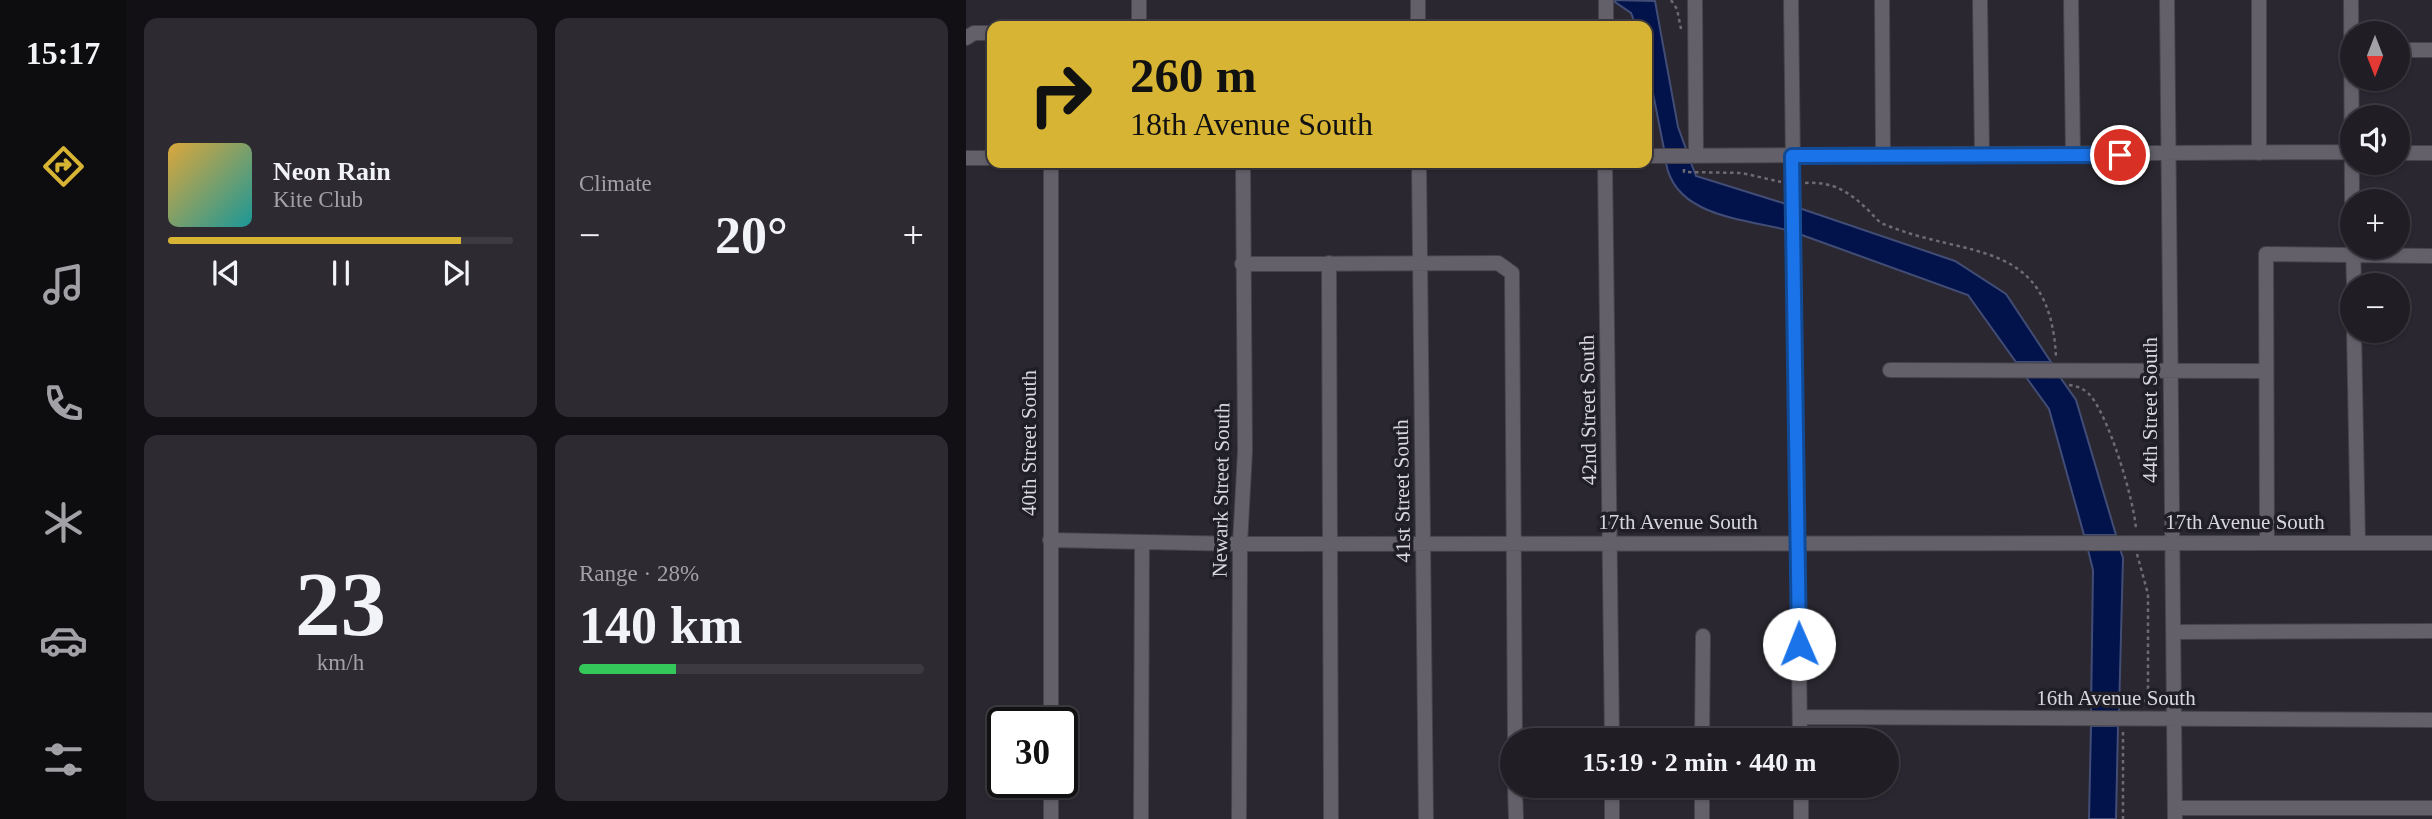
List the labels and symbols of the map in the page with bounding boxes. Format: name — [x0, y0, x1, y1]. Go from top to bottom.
north arrow — [2340, 21, 2410, 91]
pin — [2090, 125, 2150, 185]
street label: 42nd Street South — [1575, 334, 1601, 485]
street label: 44th Street South — [2138, 337, 2162, 483]
street label: 40th Street South — [1017, 370, 1041, 516]
street label: Newark Street South — [1207, 402, 1235, 578]
street label: 41st Street South — [1389, 419, 1415, 563]
street label: 17th Avenue South — [1598, 510, 1758, 534]
street label: 17th Avenue South — [2165, 510, 2325, 534]
position arrow — [1762, 607, 1836, 681]
street label: 16th Avenue South — [2036, 686, 2196, 710]
speed limit sign: 30 — [987, 707, 1078, 798]

